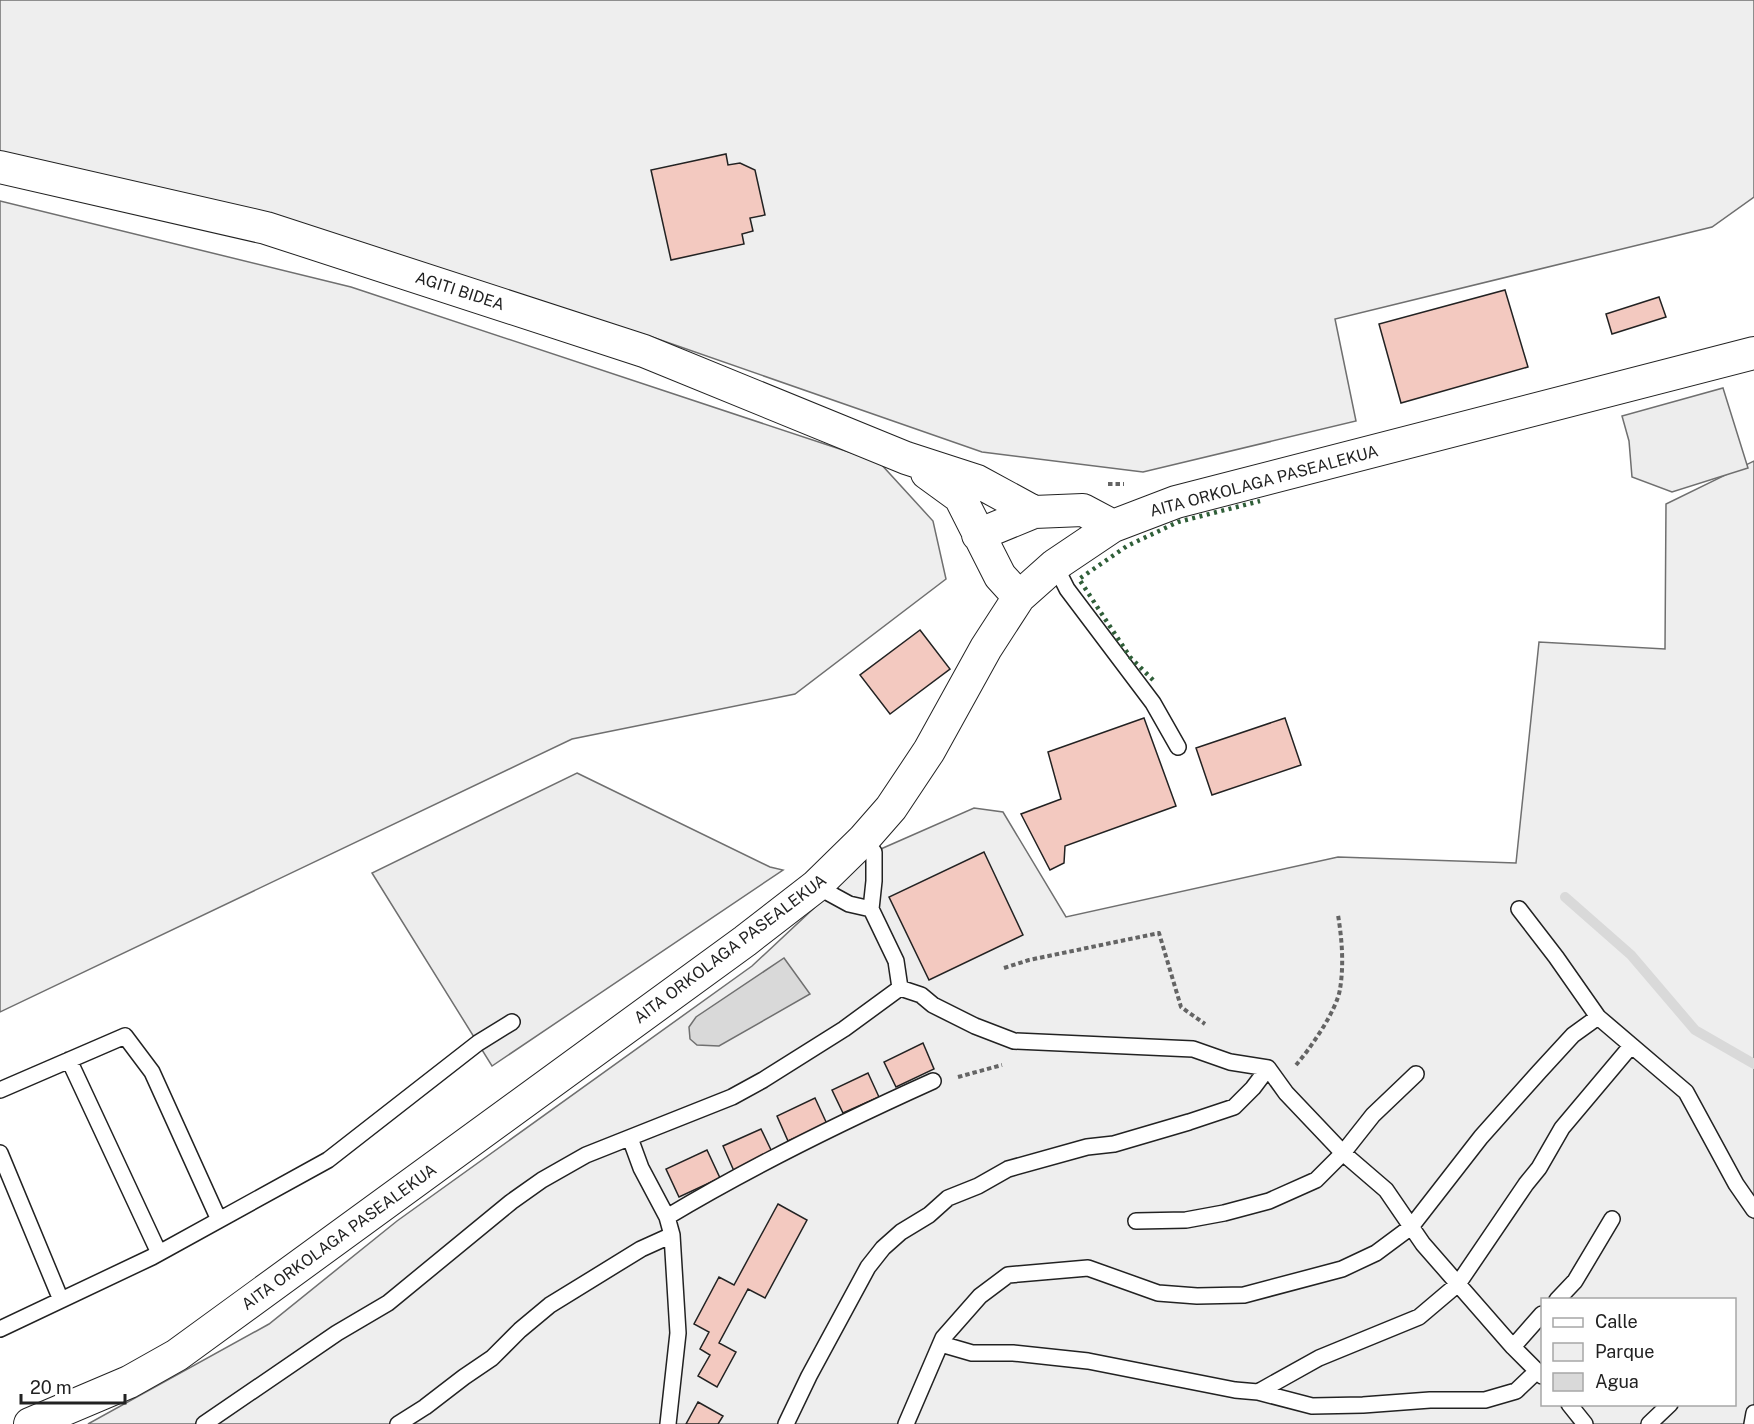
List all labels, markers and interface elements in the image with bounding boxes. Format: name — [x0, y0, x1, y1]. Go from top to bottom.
street label: AGITI BIDEA — [413, 268, 507, 314]
street label: AITA ORKOLAGA PASEALEKUA — [1148, 441, 1380, 521]
street label: AITA ORKOLAGA PASEALEKUA — [630, 870, 830, 1028]
street label: AITA ORKOLAGA PASEALEKUA — [238, 1160, 440, 1314]
legend — [1541, 1298, 1736, 1406]
text: Calle — [1595, 1311, 1638, 1332]
text: Parque — [1595, 1341, 1655, 1362]
scale bar — [21, 1367, 124, 1405]
text: Agua — [1595, 1371, 1639, 1392]
text: 20 m — [30, 1377, 72, 1398]

